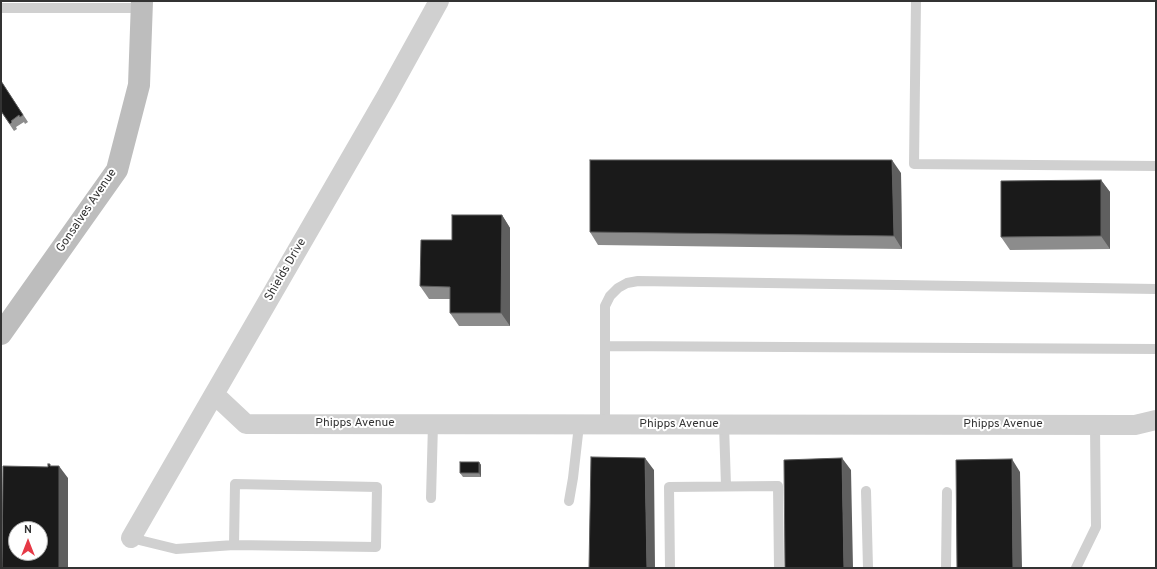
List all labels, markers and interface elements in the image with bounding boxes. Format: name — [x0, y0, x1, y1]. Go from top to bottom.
street label: Gonsalves Avenue — [54, 167, 120, 255]
street label: Shields Drive — [262, 236, 310, 304]
street label: Phipps Avenue — [315, 417, 395, 431]
street label: Phipps Avenue — [639, 418, 719, 432]
street label: Phipps Avenue — [963, 418, 1043, 432]
north arrow — [8, 521, 48, 561]
text: N — [24, 523, 32, 537]

